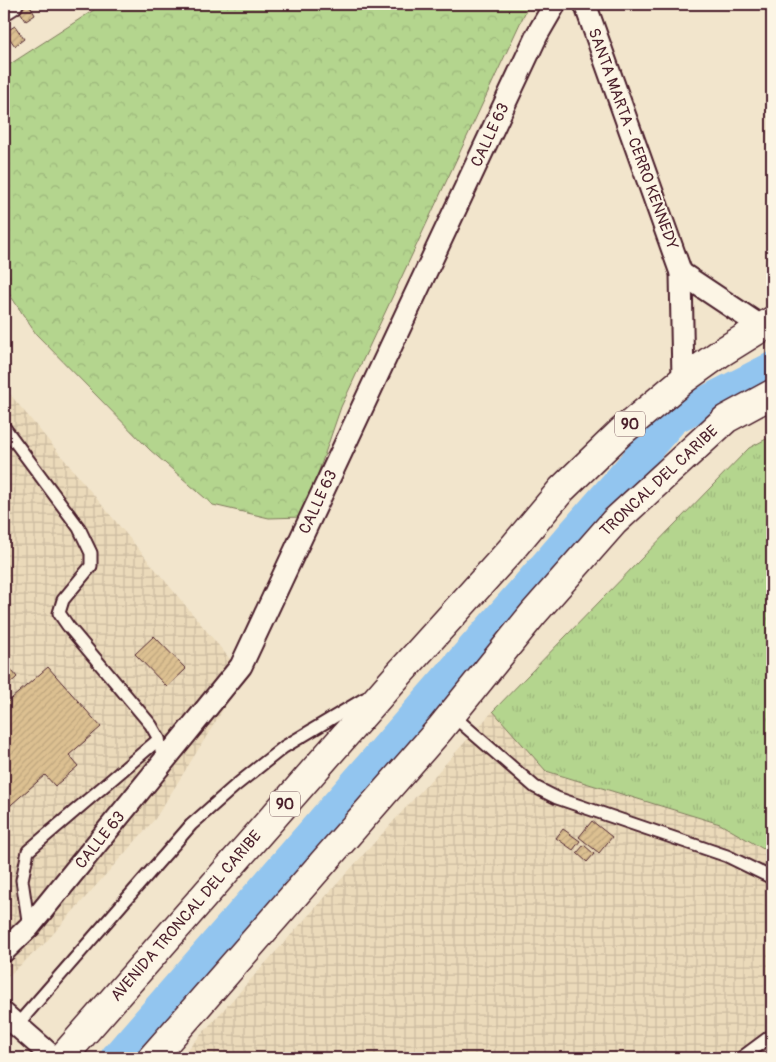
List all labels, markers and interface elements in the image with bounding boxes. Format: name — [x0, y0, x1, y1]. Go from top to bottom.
street label: SANTA MARTA - CERRO KENNEDY — [584, 25, 682, 253]
street label: CALLE 63 — [466, 100, 514, 170]
road number: 90 — [615, 412, 645, 436]
street label: TRONCAL DEL CARIBE — [596, 421, 722, 541]
street label: CALLE 63 — [294, 467, 342, 537]
road number: 90 — [270, 792, 300, 816]
street label: CALLE 63 — [71, 807, 129, 873]
street label: AVENIDA TRONCAL DEL CARIBE — [106, 826, 266, 1006]

